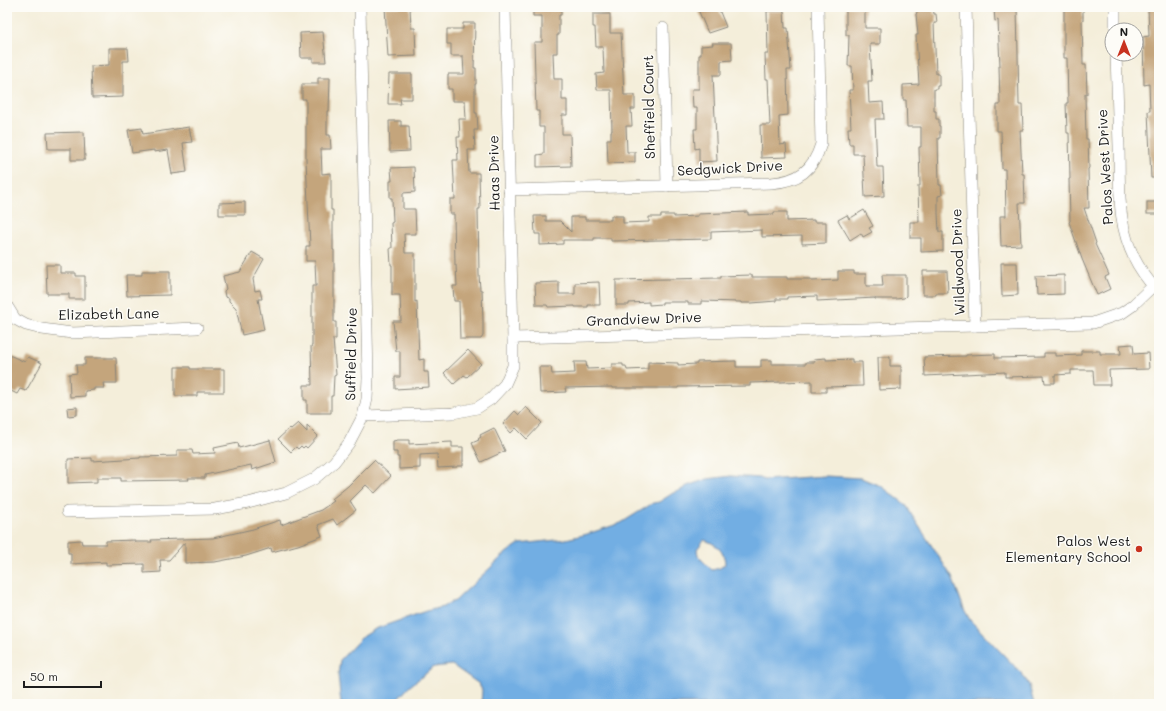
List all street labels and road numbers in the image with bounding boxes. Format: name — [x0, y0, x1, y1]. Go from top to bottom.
street label: Sheffield Court — [638, 55, 659, 159]
street label: Palos West Drive — [1092, 109, 1117, 225]
street label: Haas Drive — [483, 135, 504, 211]
street label: Sedgwick Drive — [677, 155, 783, 180]
street label: Wildwood Drive — [946, 208, 969, 316]
street label: Elizabeth Lane — [58, 303, 160, 324]
street label: Suffield Drive — [340, 307, 361, 401]
street label: Grandview Drive — [586, 307, 702, 330]

